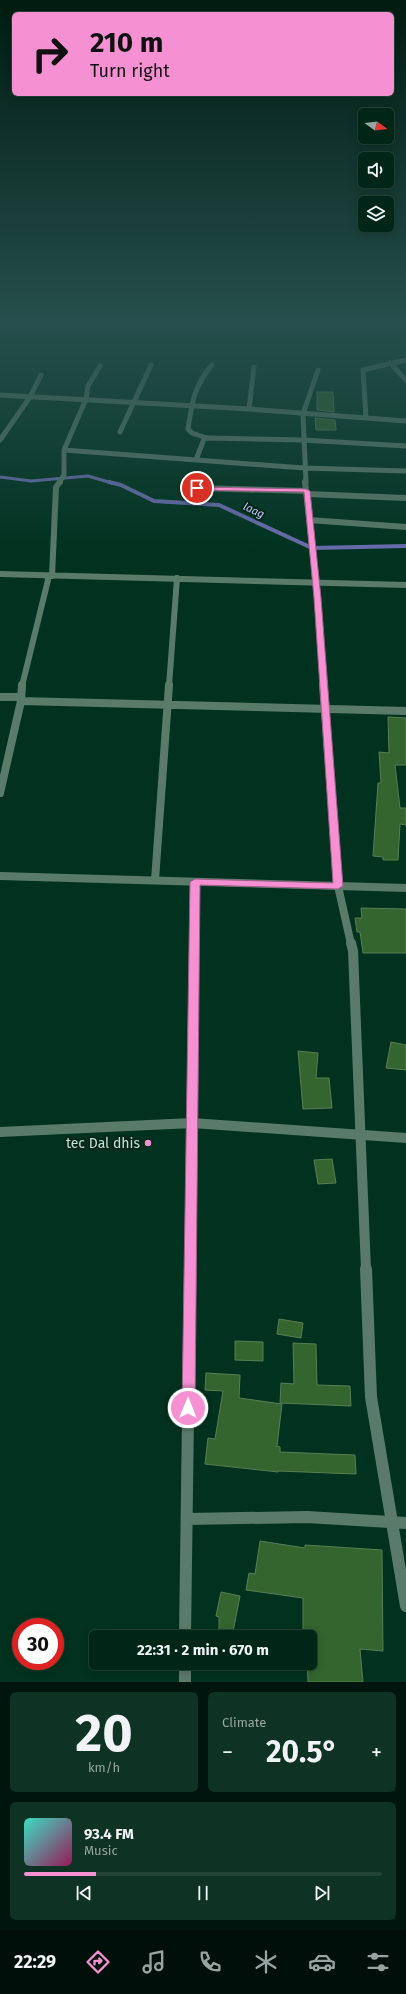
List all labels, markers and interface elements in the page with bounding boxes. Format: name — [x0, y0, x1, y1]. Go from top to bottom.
text: 210 m — [90, 26, 164, 59]
icon: right — [24, 28, 76, 80]
text: Turn right — [90, 60, 170, 82]
north arrow — [358, 108, 394, 144]
map controls — [358, 108, 394, 232]
button: sound — [358, 152, 394, 188]
button: layers — [358, 196, 394, 232]
pin — [180, 471, 214, 505]
icon: arrive — [186, 477, 208, 499]
water label: laag — [241, 500, 267, 521]
place label: tec Dal dhis — [66, 1135, 140, 1152]
marker: tec Dal dhis — [143, 1138, 153, 1148]
position arrow — [167, 1387, 209, 1429]
speed limit sign: 30 — [12, 1618, 64, 1670]
text: 22:31 · 2 min · 670 m — [137, 1641, 269, 1659]
text: 20 — [75, 1702, 133, 1765]
text: Climate — [222, 1715, 266, 1730]
text: 20.5° — [266, 1734, 338, 1770]
text: − — [222, 1739, 233, 1766]
text: + — [371, 1739, 382, 1766]
text: km/h — [88, 1760, 120, 1775]
text: 93.4 FM — [84, 1825, 134, 1843]
text: Music — [84, 1843, 118, 1858]
icon: previous — [73, 1882, 95, 1904]
icon: pause — [192, 1882, 214, 1904]
icon: next — [311, 1882, 333, 1904]
icon: directions — [84, 1948, 112, 1976]
icon: music — [140, 1948, 168, 1976]
icon: phone — [196, 1948, 224, 1976]
icon: climate — [252, 1948, 280, 1976]
icon: car — [308, 1948, 336, 1976]
icon: filters — [364, 1948, 392, 1976]
text: 22:29 — [14, 1951, 56, 1973]

